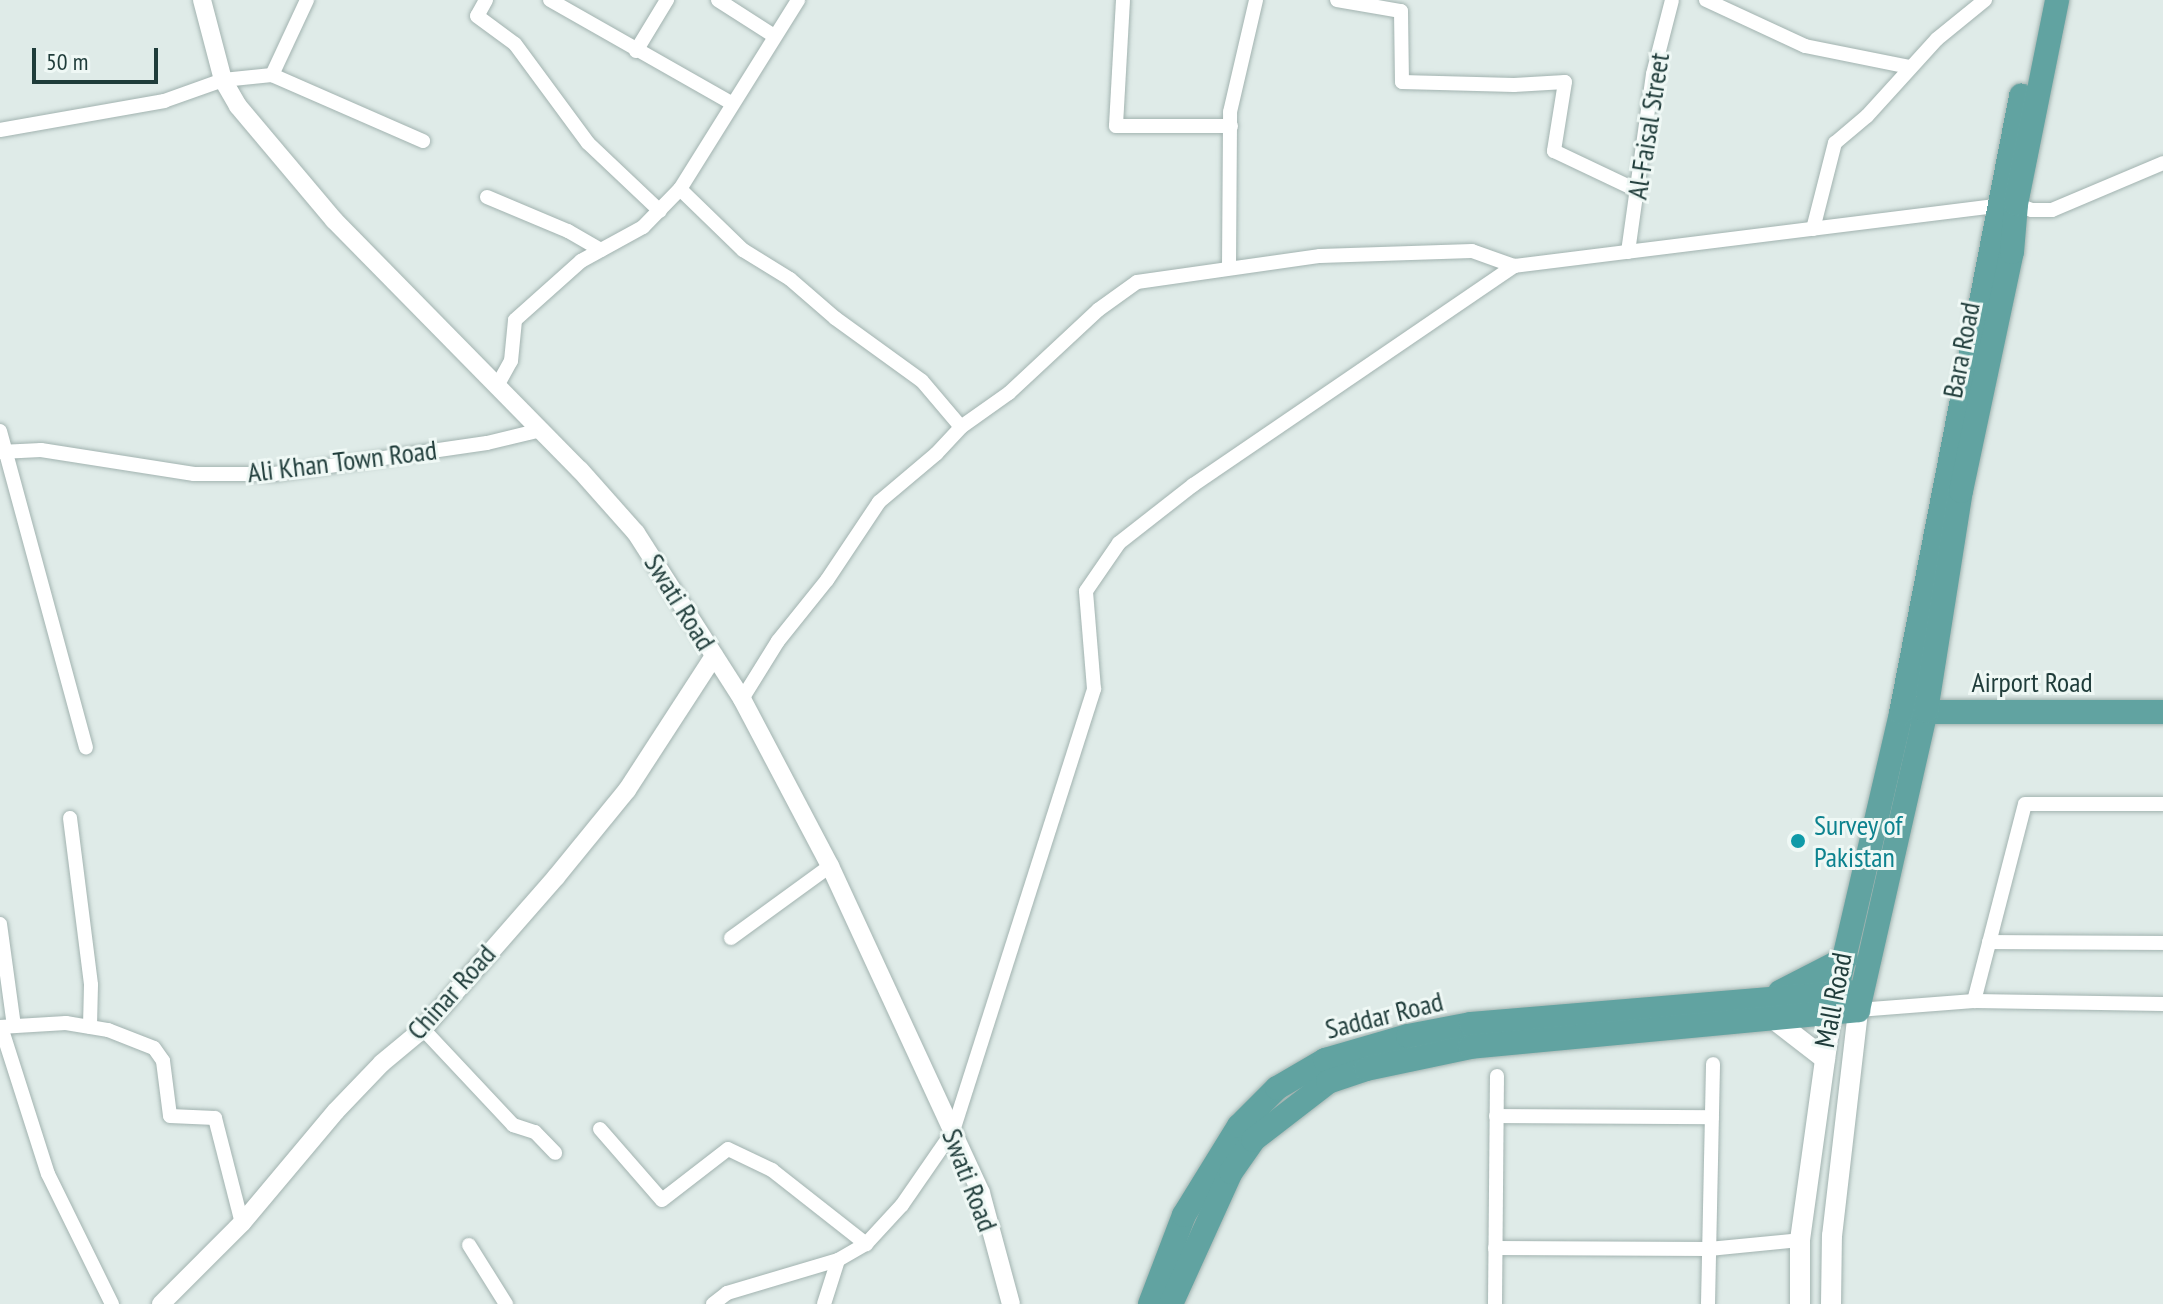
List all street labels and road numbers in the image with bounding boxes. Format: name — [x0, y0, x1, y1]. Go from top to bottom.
street label: Al-Faisal Street — [1620, 50, 1676, 202]
street label: Bara Road — [1935, 299, 1987, 401]
street label: Ali Khan Town Road — [245, 433, 439, 489]
street label: Swati Road — [637, 548, 723, 656]
street label: Airport Road — [1971, 665, 2093, 699]
street label: Chinar Road — [400, 938, 502, 1046]
street label: Mall Road — [1807, 950, 1859, 1050]
street label: Saddar Road — [1322, 984, 1446, 1046]
street label: Swati Road — [935, 1124, 1005, 1236]

